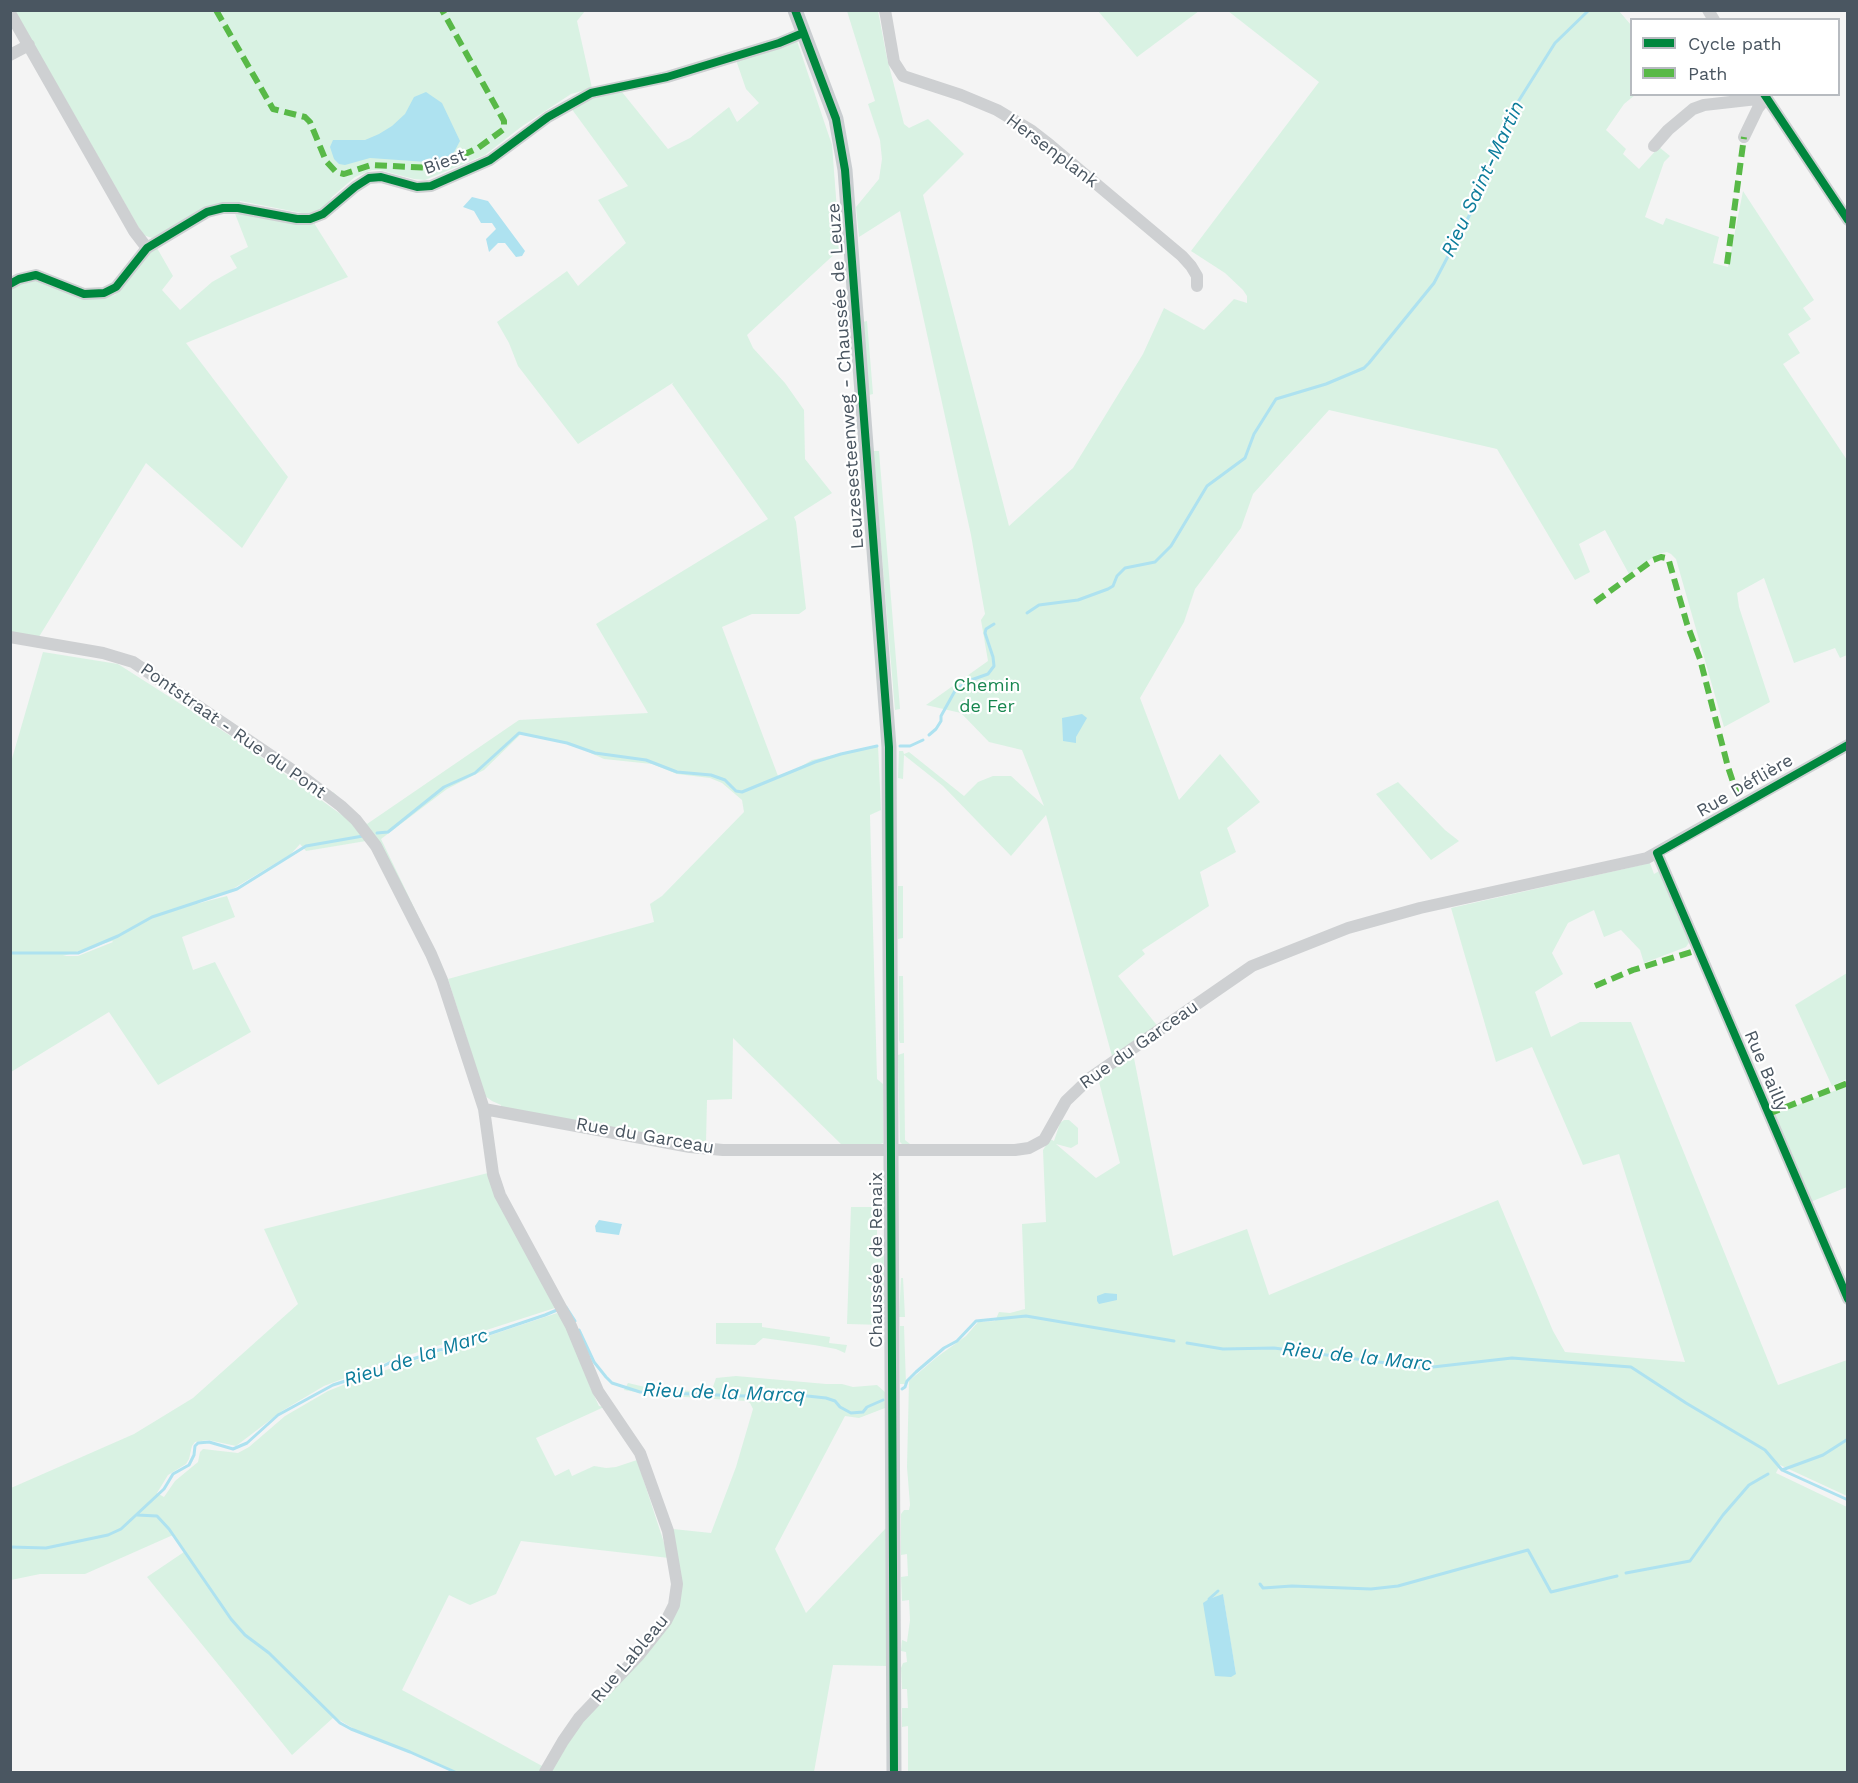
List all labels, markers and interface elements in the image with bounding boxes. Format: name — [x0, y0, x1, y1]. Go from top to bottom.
legend — [1630, 18, 1840, 96]
text: Cycle path — [1688, 33, 1782, 54]
text: Path — [1688, 63, 1728, 84]
water label: Rieu Saint-Martin — [1436, 97, 1530, 261]
street label: Hersenplank — [1002, 109, 1102, 193]
street label: Biest — [421, 144, 469, 180]
street label: Leuzesesteenweg - Chaussée de Leuze — [823, 202, 869, 550]
street label: Pontstraat - Rue du Pont — [136, 659, 330, 803]
park label: Chemin de Fer — [954, 675, 1020, 718]
street label: Rue Déflière — [1693, 750, 1797, 822]
street label: Rue du Garceau — [1075, 996, 1203, 1094]
street label: Rue Bailly — [1739, 1027, 1793, 1115]
street label: Rue du Garceau — [574, 1113, 716, 1159]
street label: Chaussée de Renaix — [866, 1172, 888, 1348]
water label: Rieu de la Marc — [341, 1323, 491, 1393]
water label: Rieu de la Marc — [1281, 1337, 1433, 1377]
water label: Rieu de la Marcq — [642, 1378, 806, 1408]
street label: Rue Lableau — [587, 1610, 673, 1708]

